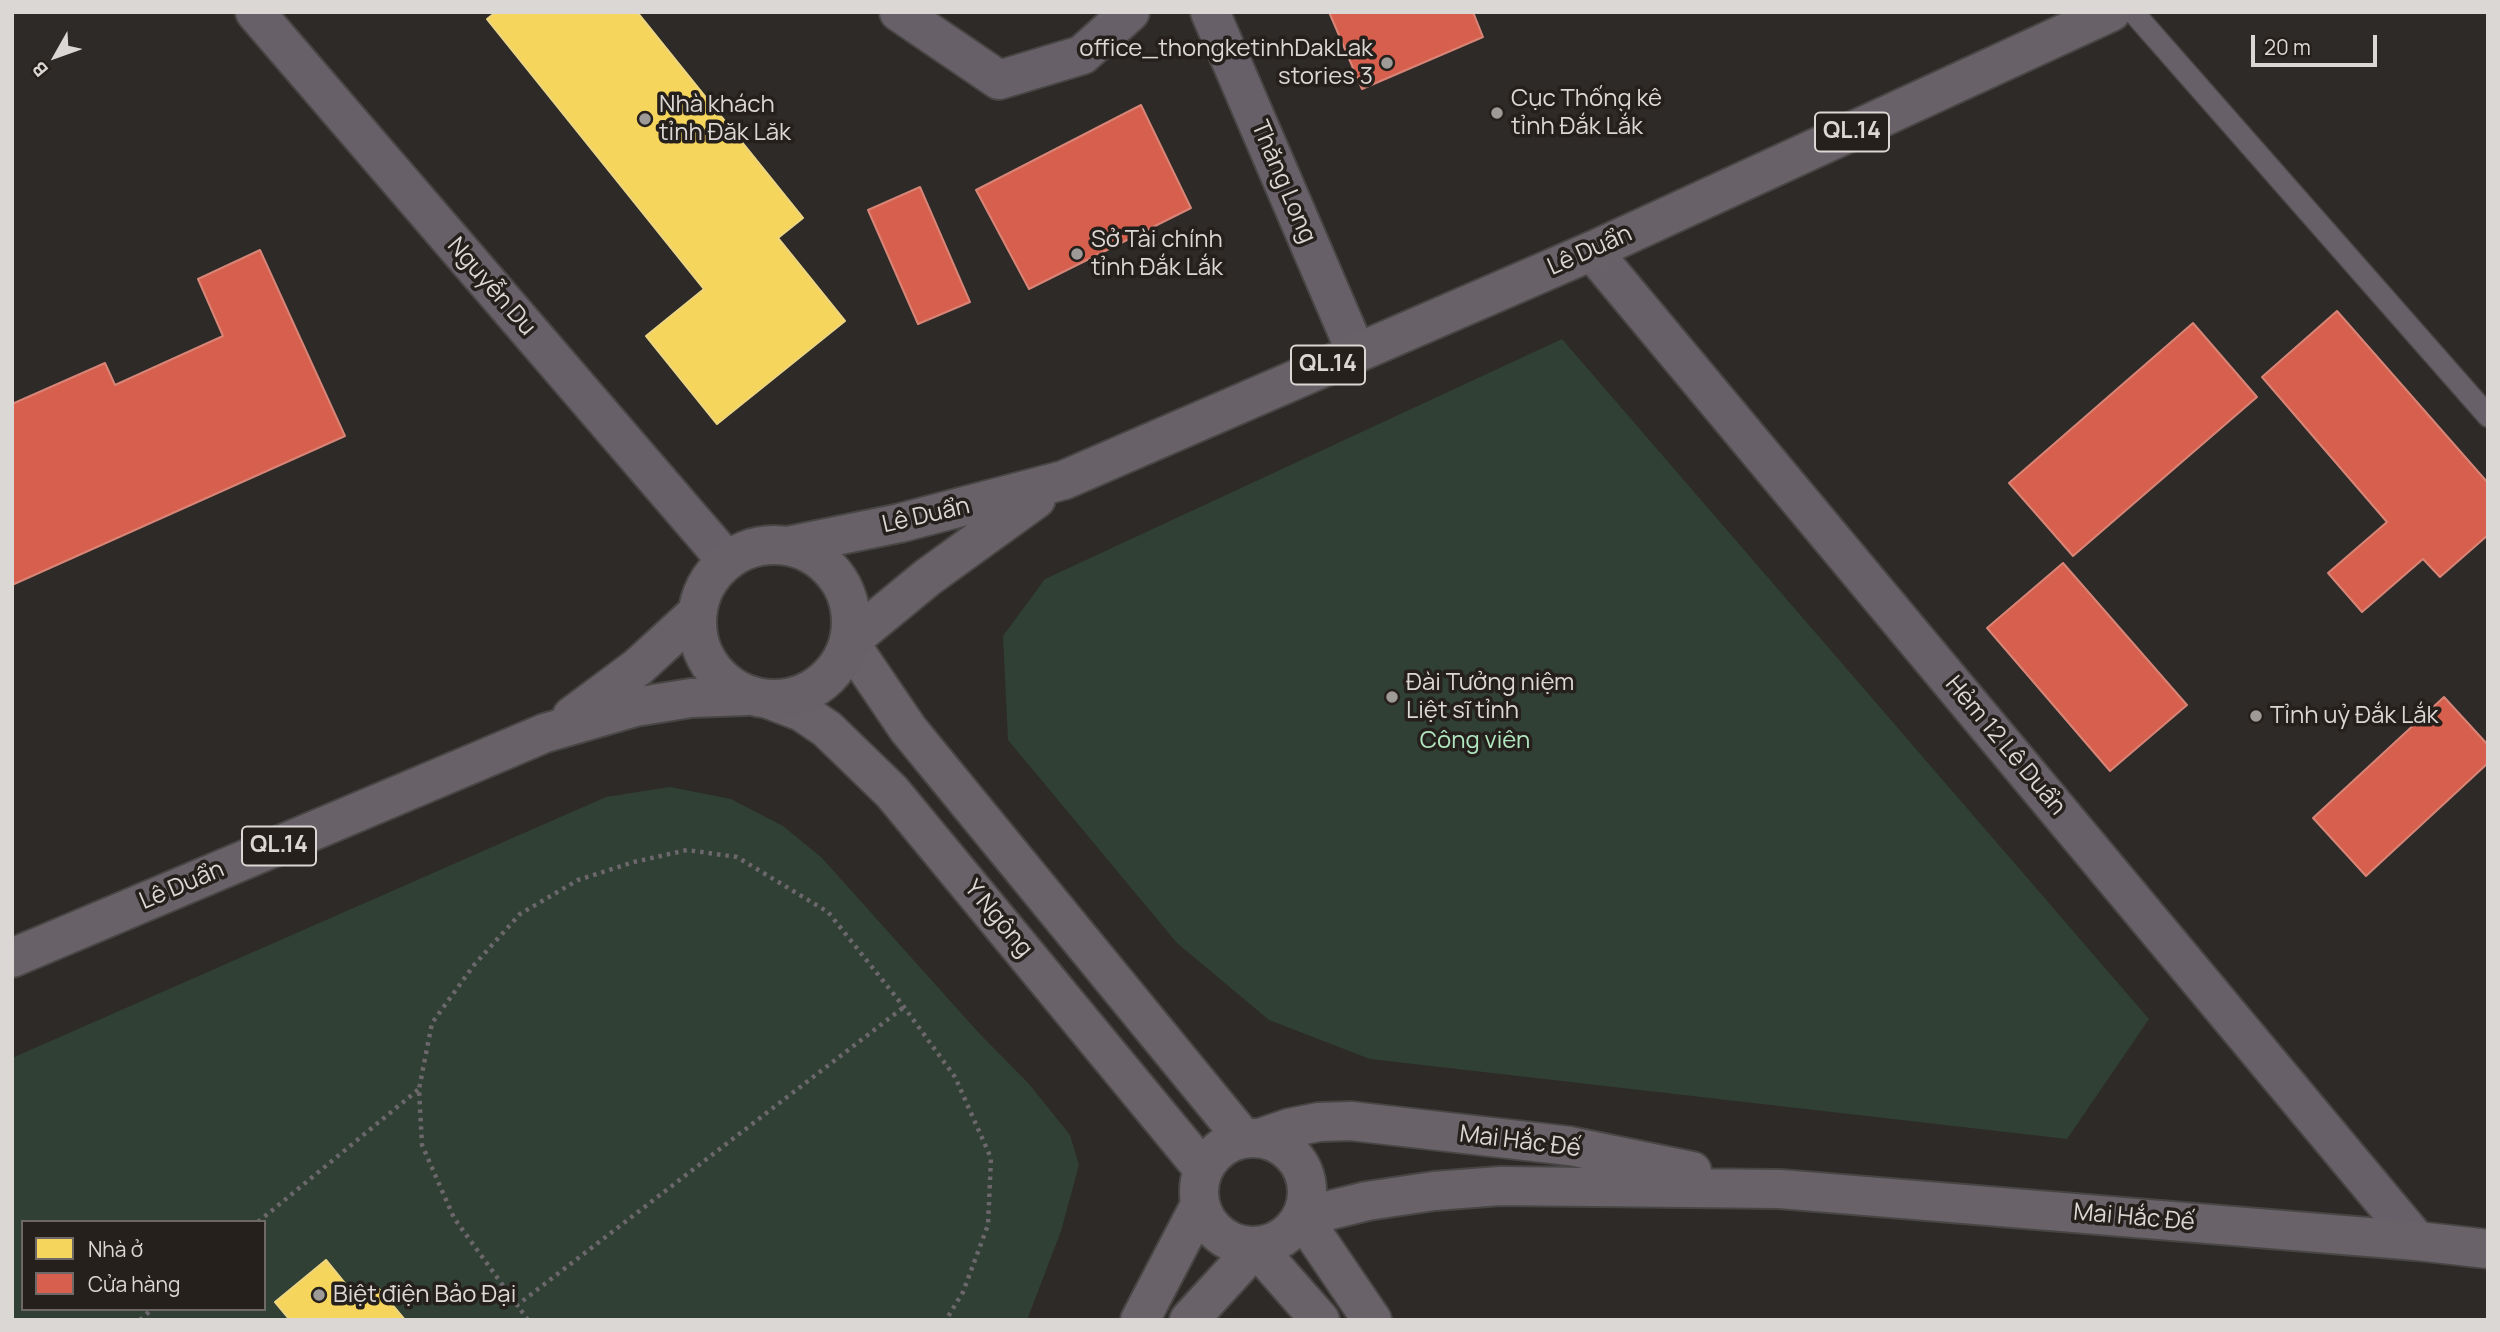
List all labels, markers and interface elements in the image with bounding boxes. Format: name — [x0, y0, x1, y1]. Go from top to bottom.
north arrow — [21, 21, 91, 91]
scale bar — [2255, 21, 2381, 65]
text: 20 m — [2264, 33, 2311, 61]
place label: office_thongketinhDakLak stories 3 — [1079, 35, 1373, 91]
marker: office_thongketinhDakLak stories 3 — [1379, 55, 1395, 71]
text: B — [26, 57, 54, 82]
place label: Cục Thống kê tỉnh Đắk Lắk — [1511, 85, 1662, 141]
place label: Nhà khách tỉnh Đăk Lăk — [659, 91, 791, 147]
marker: Cục Thống kê tỉnh Đắk Lắk — [1489, 105, 1505, 121]
marker: Nhà khách tỉnh Đăk Lăk — [637, 111, 653, 127]
road number: QL.14 — [1815, 113, 1889, 152]
street label: Thăng Long — [1244, 117, 1322, 247]
street label: Lê Duẩn — [1543, 220, 1637, 282]
place label: Sở Tài chính tỉnh Đắk Lắk — [1091, 226, 1223, 282]
street label: Nguyễn Du — [441, 232, 541, 342]
marker: Sở Tài chính tỉnh Đắk Lắk — [1069, 246, 1085, 262]
road number: QL.14 — [1291, 346, 1365, 384]
street label: Lê Duẩn — [879, 492, 973, 540]
place label: Đài Tưởng niệm Liệt sĩ tỉnh — [1406, 669, 1574, 725]
street label: Hẻm 12 Lê Duẩn — [1939, 671, 2071, 821]
marker: Đài Tưởng niệm Liệt sĩ tỉnh — [1384, 689, 1400, 705]
place label: Tỉnh uỷ Đắk Lắk — [2270, 702, 2438, 730]
marker: Tỉnh uỷ Đắk Lắk — [2248, 708, 2264, 724]
park label: Công viên — [1420, 727, 1530, 755]
road number: QL.14 — [242, 826, 316, 866]
street label: Lê Duẩn — [135, 855, 229, 917]
street label: Y Ngông — [958, 875, 1038, 963]
street label: Mai Hắc Đế — [1458, 1120, 1582, 1164]
street label: Mai Hắc Đế — [2072, 1198, 2196, 1238]
legend — [21, 1220, 266, 1311]
text: Nhà ở — [88, 1235, 143, 1263]
text: Cửa hàng — [88, 1270, 180, 1298]
place label: Biệt điện Bảo Đại — [333, 1281, 516, 1309]
marker: Biệt điện Bảo Đại — [311, 1287, 327, 1303]

